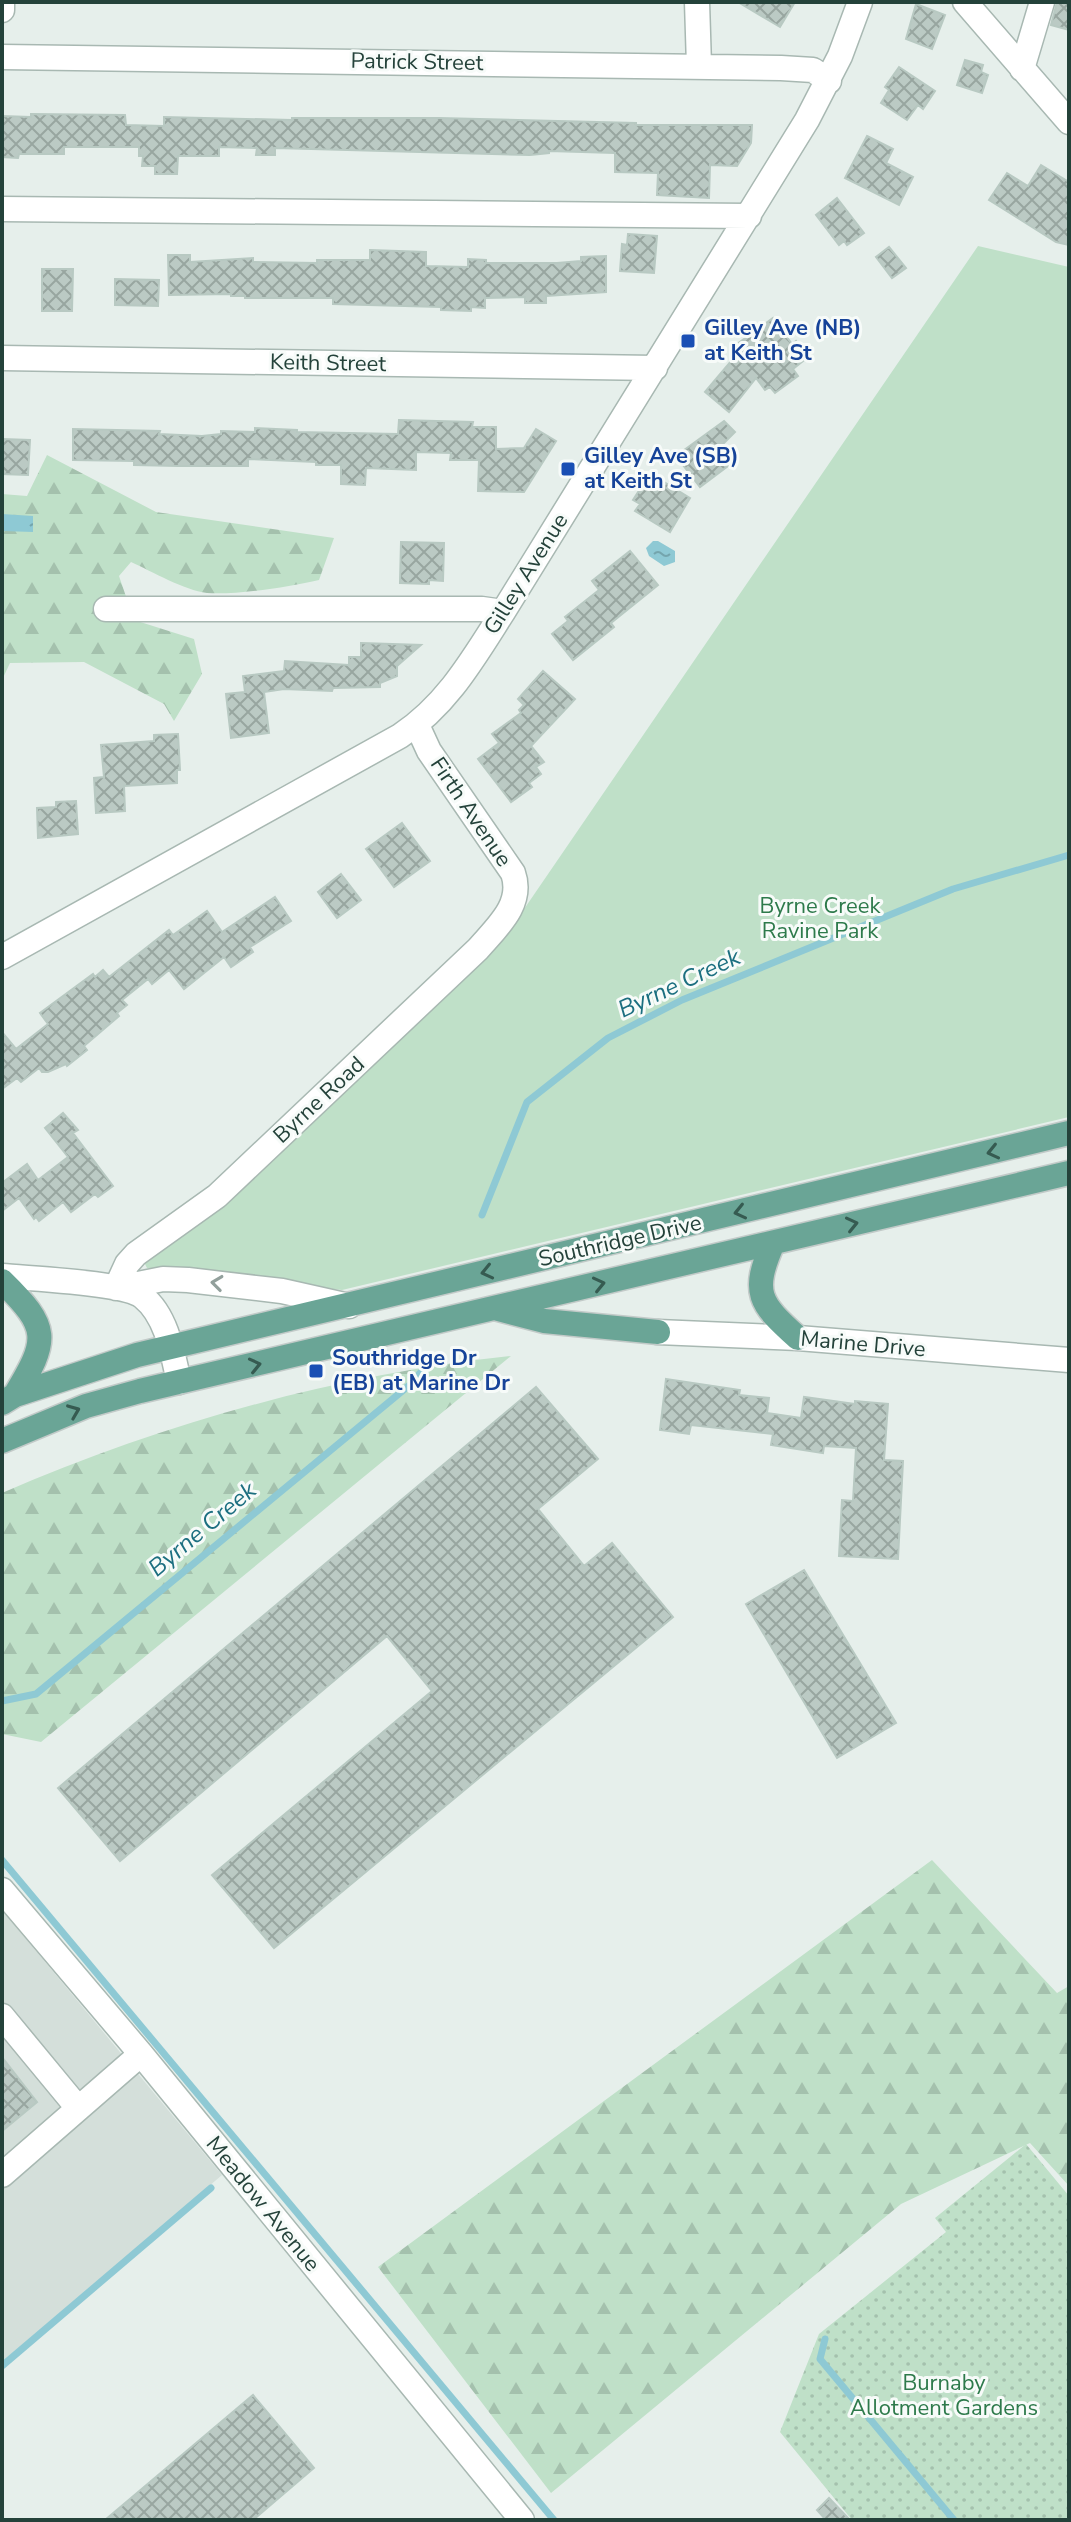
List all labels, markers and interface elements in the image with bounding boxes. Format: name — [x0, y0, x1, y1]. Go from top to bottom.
street label: Patrick Street — [350, 46, 484, 78]
place label: Gilley Ave (NB) at Keith St — [704, 313, 861, 368]
marker: Gilley Ave (NB) at Keith St — [679, 332, 697, 350]
street label: Keith Street — [270, 347, 387, 379]
place label: Gilley Ave (SB) at Keith St — [584, 441, 739, 496]
marker: Gilley Ave (SB) at Keith St — [559, 460, 577, 478]
street label: Gilley Avenue — [477, 508, 575, 640]
street label: Firth Avenue — [423, 751, 519, 873]
park label: Byrne Creek Ravine Park — [760, 891, 881, 946]
water label: Byrne Creek — [612, 940, 746, 1025]
street label: Byrne Road — [267, 1050, 371, 1150]
one-way arrow — [987, 1142, 1001, 1159]
one-way arrow — [734, 1203, 748, 1220]
street label: Southridge Drive — [535, 1208, 705, 1274]
one-way arrow — [845, 1217, 858, 1234]
one-way arrow — [481, 1263, 495, 1280]
one-way arrow — [210, 1275, 224, 1292]
one-way arrow — [592, 1276, 605, 1293]
street label: Marine Drive — [799, 1324, 927, 1364]
place label: Southridge Dr (EB) at Marine Dr — [332, 1343, 510, 1398]
one-way arrow — [248, 1357, 262, 1374]
marker: Southridge Dr (EB) at Marine Dr — [307, 1362, 325, 1380]
one-way arrow — [66, 1404, 80, 1421]
water label: Byrne Creek — [141, 1474, 264, 1584]
street label: Meadow Avenue — [199, 2130, 327, 2278]
park label: Burnaby Allotment Gardens — [850, 2368, 1038, 2423]

